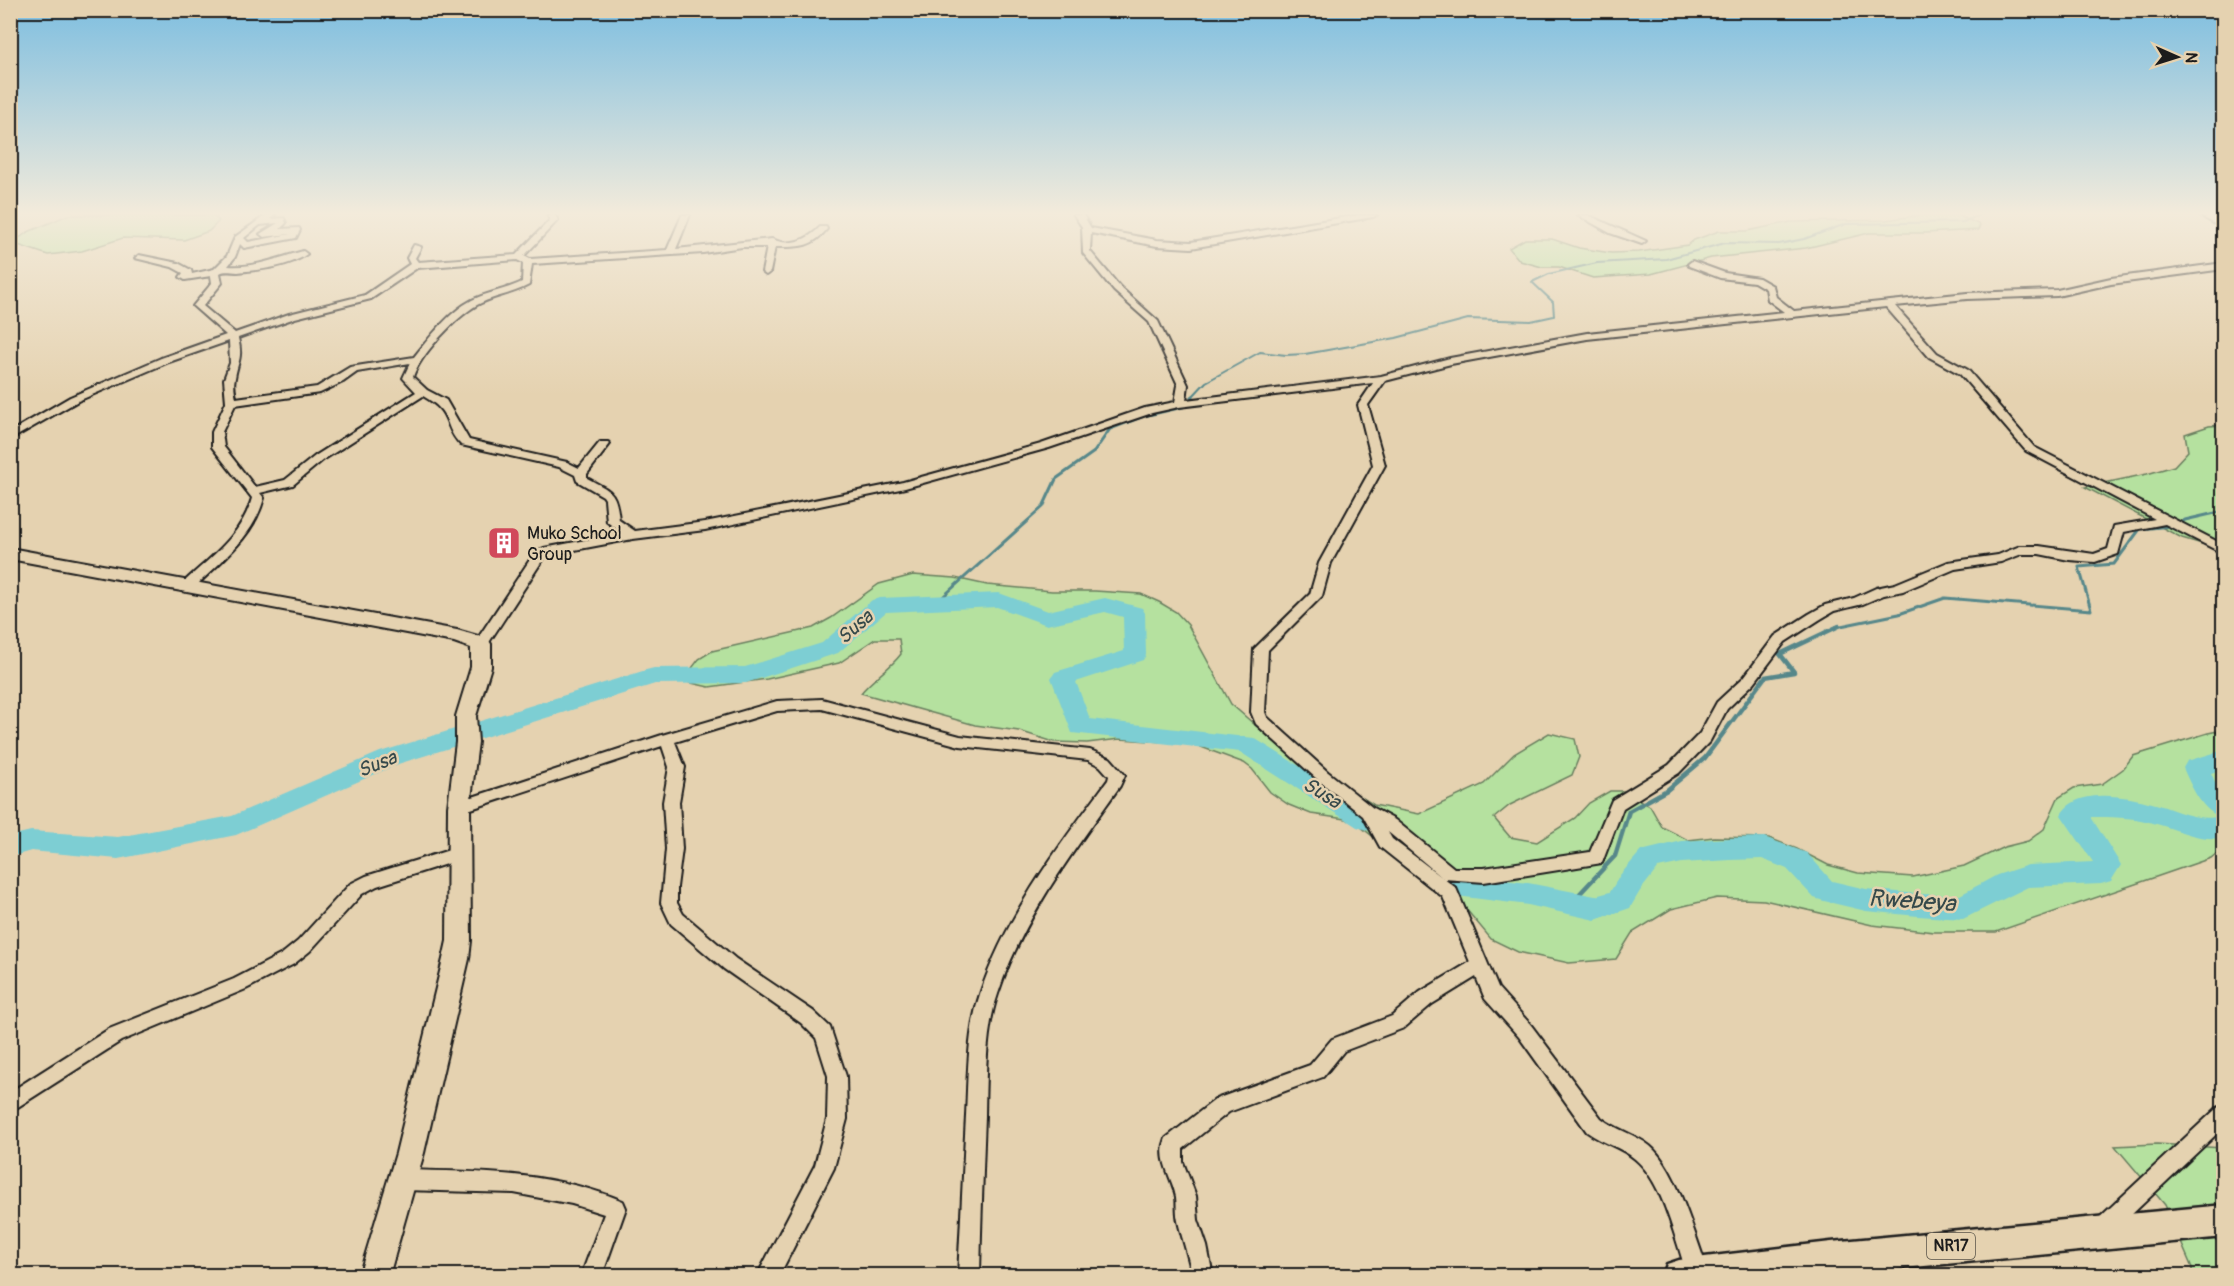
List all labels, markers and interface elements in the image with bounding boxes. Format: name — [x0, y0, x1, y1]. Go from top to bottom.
north arrow — [2147, 27, 2207, 87]
text: N — [2181, 52, 2201, 64]
place label: Muko School Group — [527, 522, 622, 566]
building icon: Muko School Group — [486, 525, 522, 561]
water label: Susa — [832, 603, 880, 650]
water label: Susa — [354, 744, 402, 783]
water label: Susa — [1298, 772, 1347, 815]
water label: Rwebeya — [1868, 884, 1958, 919]
road number: NR17 — [1927, 1233, 1975, 1259]

